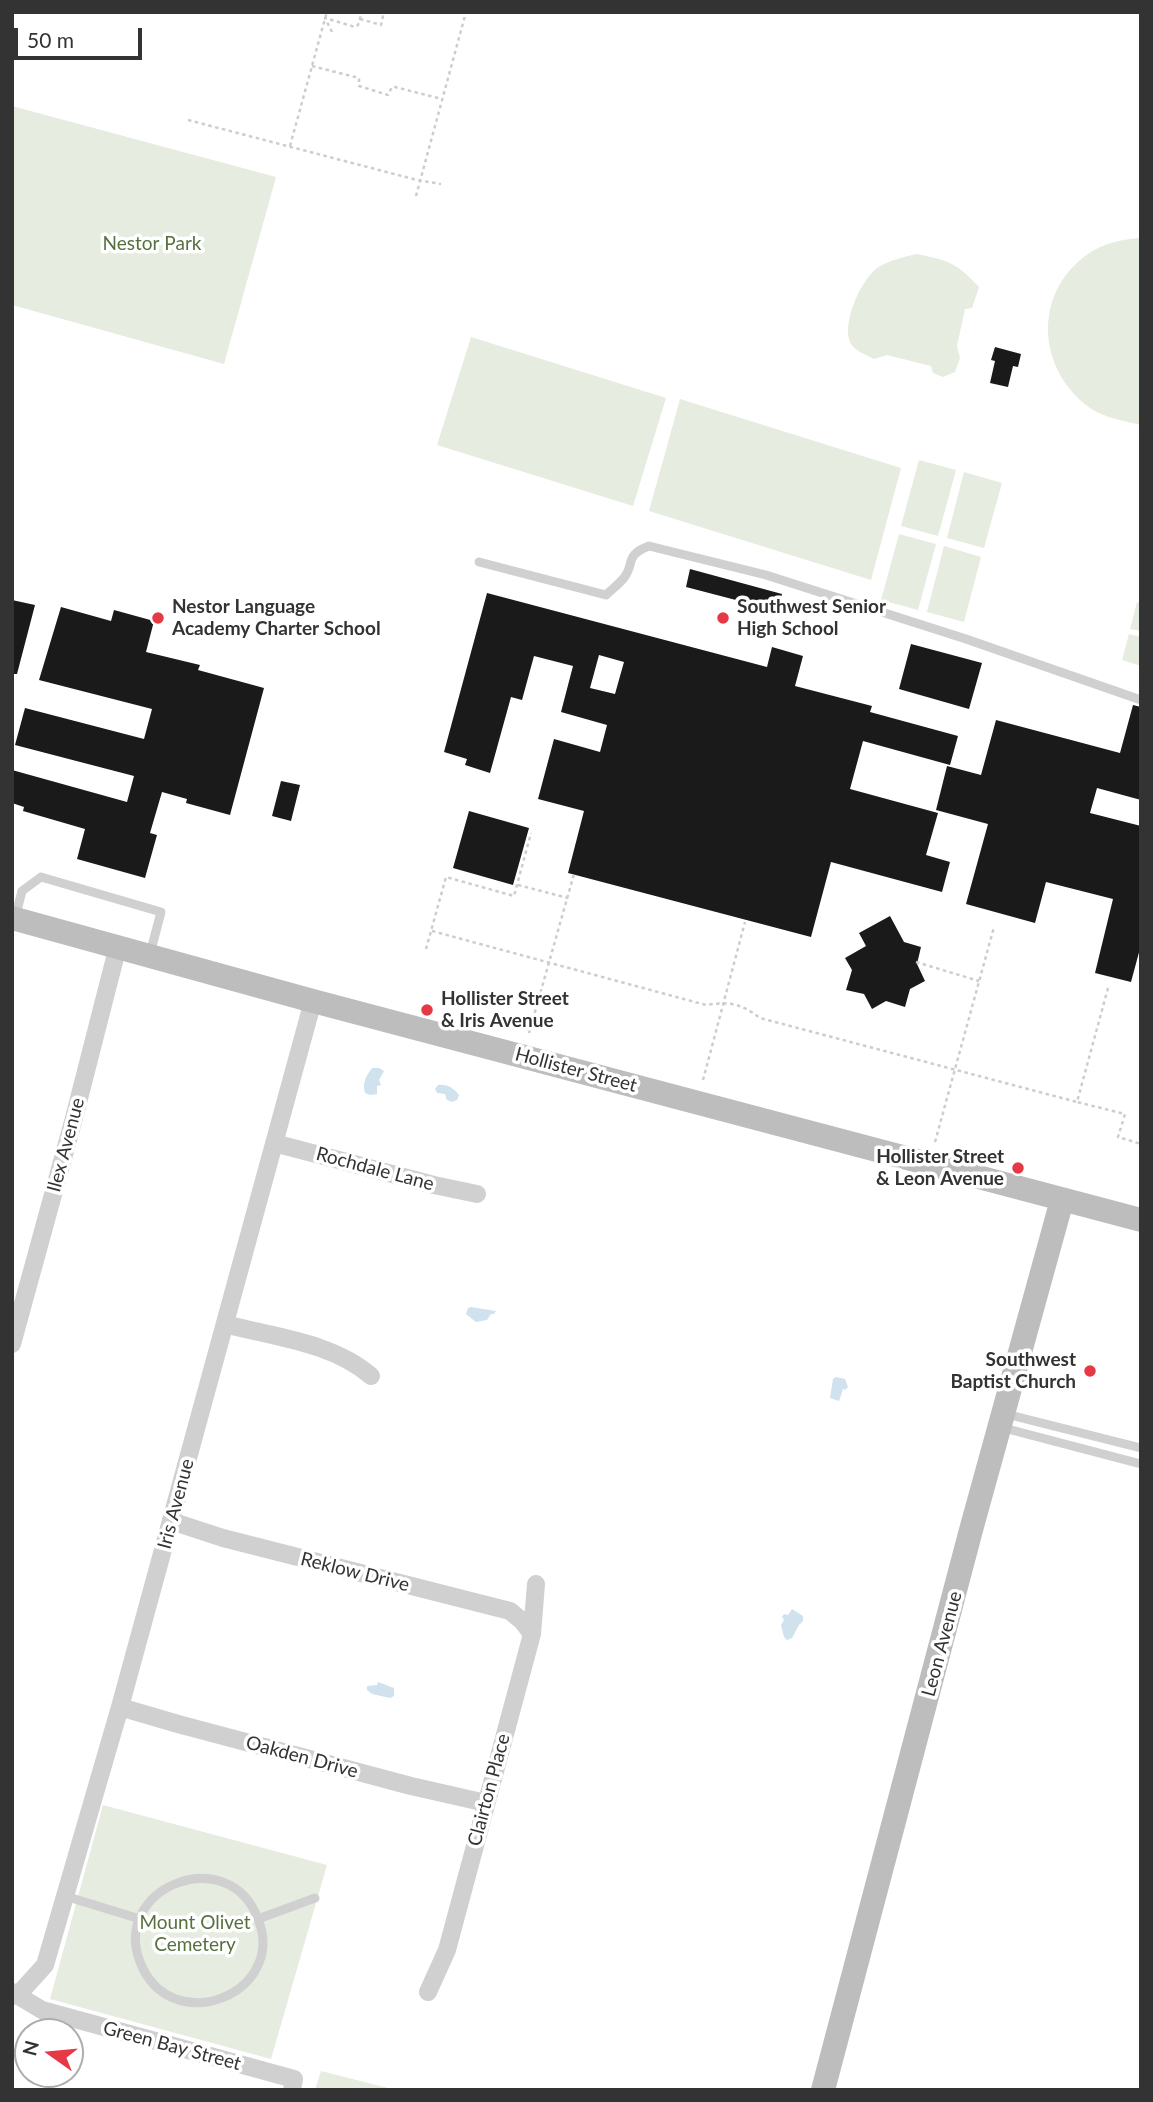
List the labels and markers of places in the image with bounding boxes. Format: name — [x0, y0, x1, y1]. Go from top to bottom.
place label: Nestor Language Academy Charter School — [172, 596, 381, 640]
place label: Southwest Senior High School — [737, 596, 886, 640]
marker: Nestor Language Academy Charter School — [150, 610, 166, 626]
marker: Southwest Senior High School — [715, 610, 731, 626]
place label: Hollister Street & Iris Avenue — [441, 988, 569, 1032]
marker: Hollister Street & Iris Avenue — [419, 1002, 435, 1018]
place label: Hollister Street & Leon Avenue — [876, 1146, 1004, 1190]
marker: Hollister Street & Leon Avenue — [1010, 1160, 1026, 1176]
place label: Southwest Baptist Church — [950, 1349, 1076, 1393]
marker: Southwest Baptist Church — [1082, 1363, 1098, 1379]

